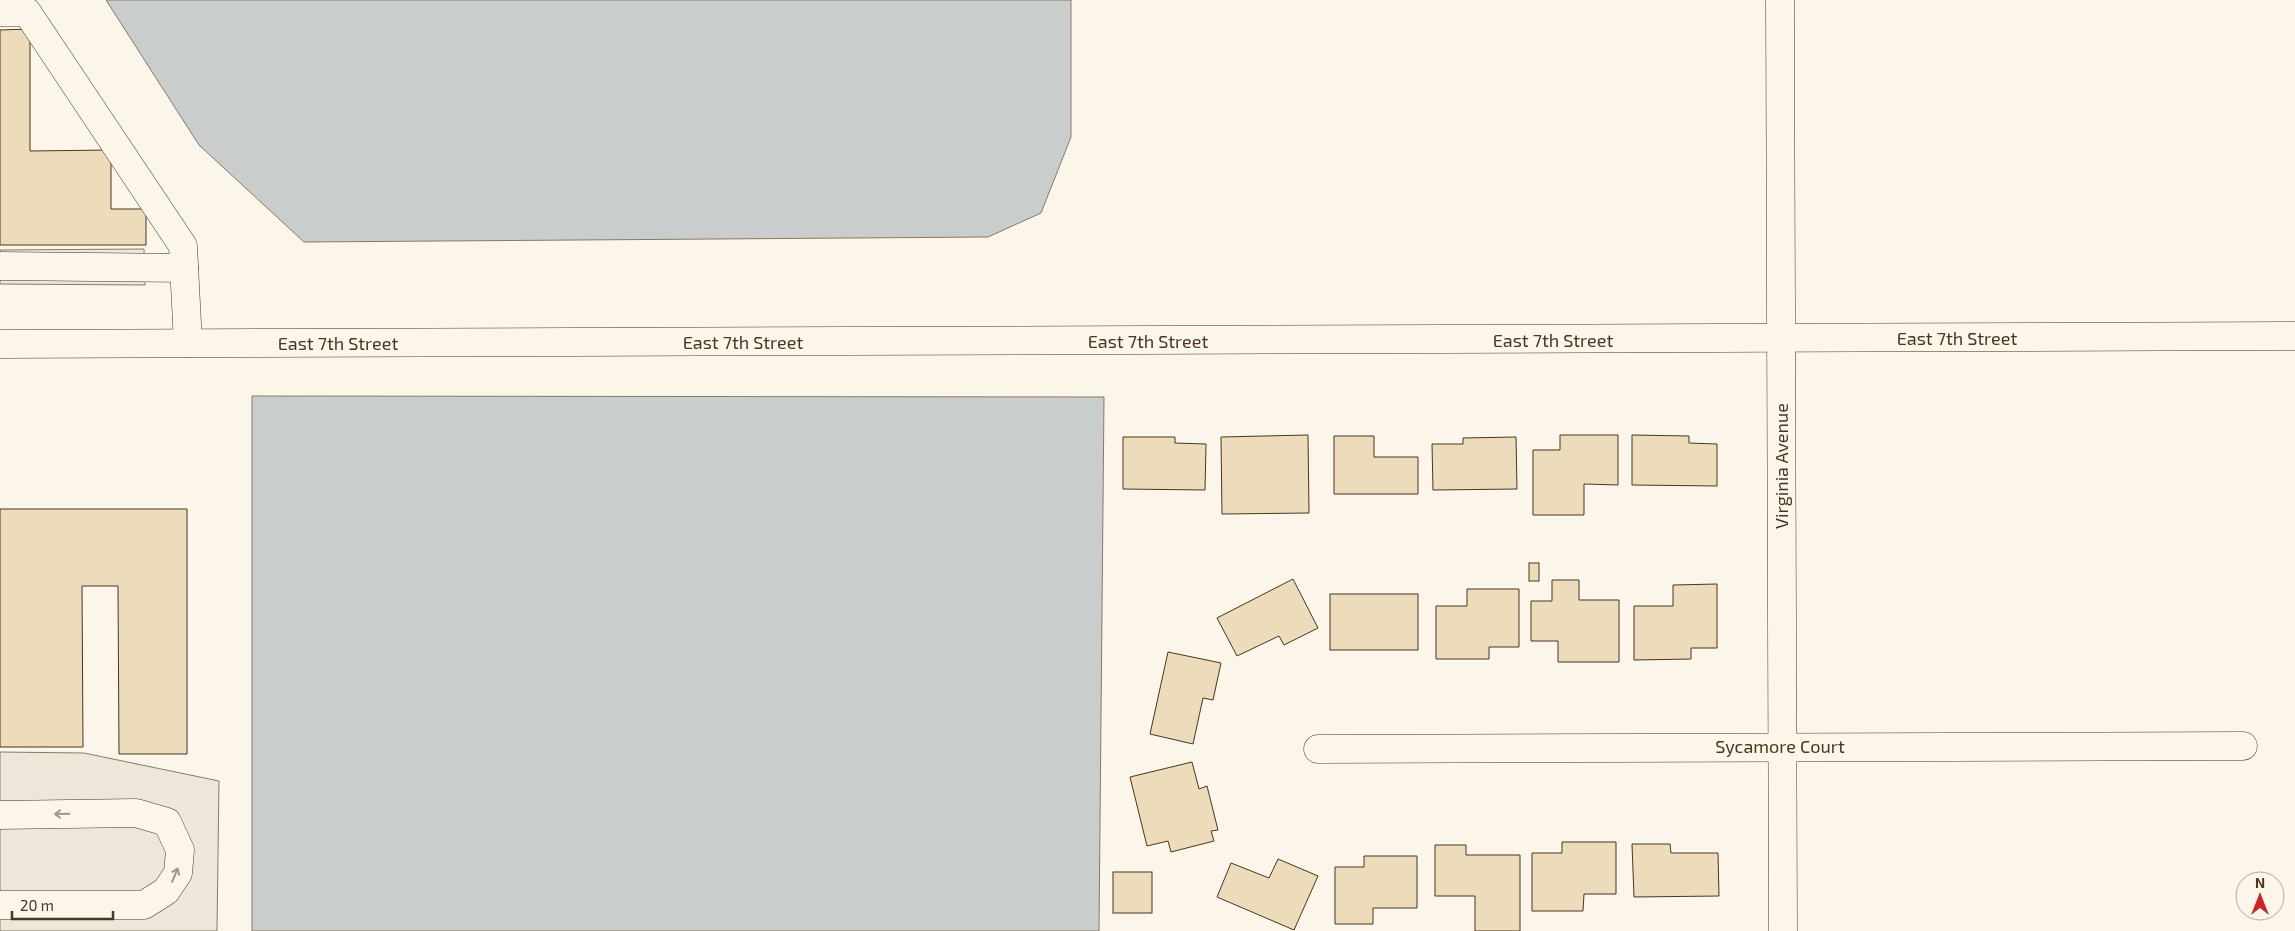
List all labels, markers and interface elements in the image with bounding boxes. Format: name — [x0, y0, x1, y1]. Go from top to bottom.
street label: East 7th Street — [1897, 327, 2017, 349]
street label: East 7th Street — [1493, 329, 1613, 351]
street label: East 7th Street — [1088, 330, 1208, 352]
street label: East 7th Street — [683, 331, 803, 353]
street label: East 7th Street — [278, 332, 398, 354]
street label: Virginia Avenue — [1770, 403, 1792, 529]
street label: Sycamore Court — [1715, 735, 1845, 757]
one-way arrow — [55, 809, 71, 819]
one-way arrow — [170, 868, 180, 883]
north arrow — [2235, 871, 2285, 921]
text: N — [2255, 874, 2265, 891]
scale bar — [12, 888, 114, 920]
text: 20 m — [20, 896, 54, 914]

